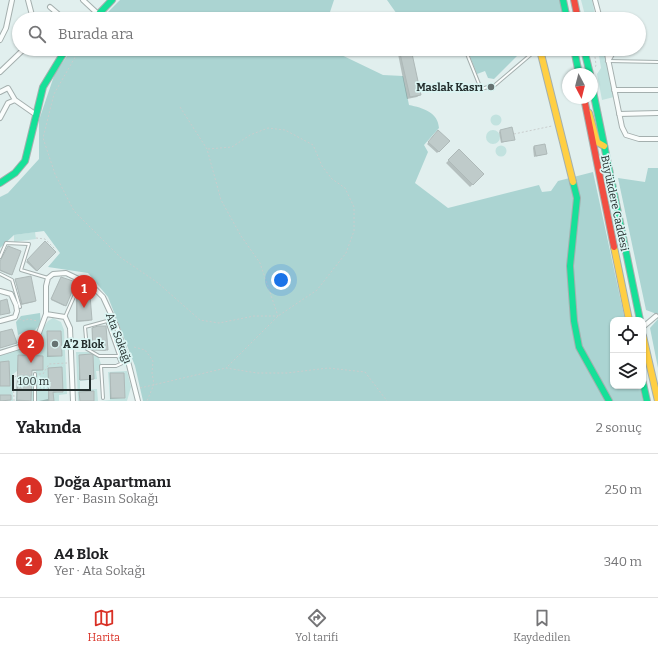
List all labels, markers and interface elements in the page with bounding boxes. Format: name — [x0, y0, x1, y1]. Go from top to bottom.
search box — [12, 12, 646, 56]
icon: search — [26, 23, 48, 45]
text: Burada ara — [58, 25, 134, 43]
north arrow — [562, 68, 598, 104]
place label: Maslak Kasrı — [416, 81, 483, 94]
marker: Maslak Kasrı — [486, 82, 496, 92]
street label: Büyükdere Caddesi — [598, 154, 631, 253]
your location — [271, 270, 291, 290]
pin: 1 — [71, 275, 97, 308]
street label: Ata Sokağı — [103, 311, 134, 366]
map controls — [610, 317, 646, 389]
button: locate — [610, 317, 646, 353]
pin: 2 — [18, 330, 44, 363]
place label: A'2 Blok — [63, 338, 105, 351]
marker: A'2 Blok — [50, 339, 60, 349]
button: layers — [610, 353, 646, 389]
scale bar — [12, 373, 91, 392]
text: 100 m — [18, 375, 49, 388]
text: Yakında — [16, 417, 81, 438]
text: 2 sonuç — [596, 420, 642, 435]
text: Doğa Apartmanı — [54, 473, 171, 491]
text: 1 — [26, 482, 32, 497]
text: 250 m — [605, 482, 642, 497]
text: Yer · Basın Sokağı — [54, 491, 158, 506]
text: A4 Blok — [54, 545, 108, 563]
text: 2 — [25, 554, 33, 569]
text: 340 m — [604, 554, 642, 569]
text: Yer · Ata Sokağı — [54, 563, 145, 578]
tab: Harita — [88, 607, 120, 644]
tab: Yol tarifi — [295, 607, 338, 644]
tab: Kaydedilen — [513, 607, 570, 644]

